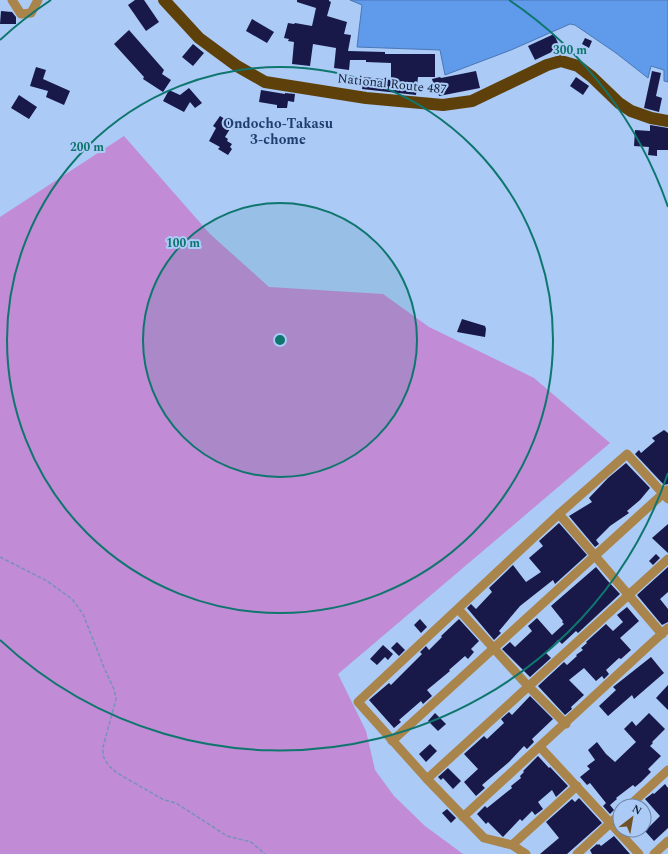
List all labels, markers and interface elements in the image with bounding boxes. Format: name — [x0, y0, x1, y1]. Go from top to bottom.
text: 300 m — [553, 41, 587, 60]
street label: National Route 487 — [336, 68, 448, 100]
district label: Ondocho-Takasu 3-chome — [223, 113, 334, 150]
text: 200 m — [70, 138, 104, 157]
text: 100 m — [166, 234, 200, 253]
centre of rings — [273, 333, 287, 347]
north arrow — [612, 798, 652, 838]
text: N — [629, 800, 645, 819]

